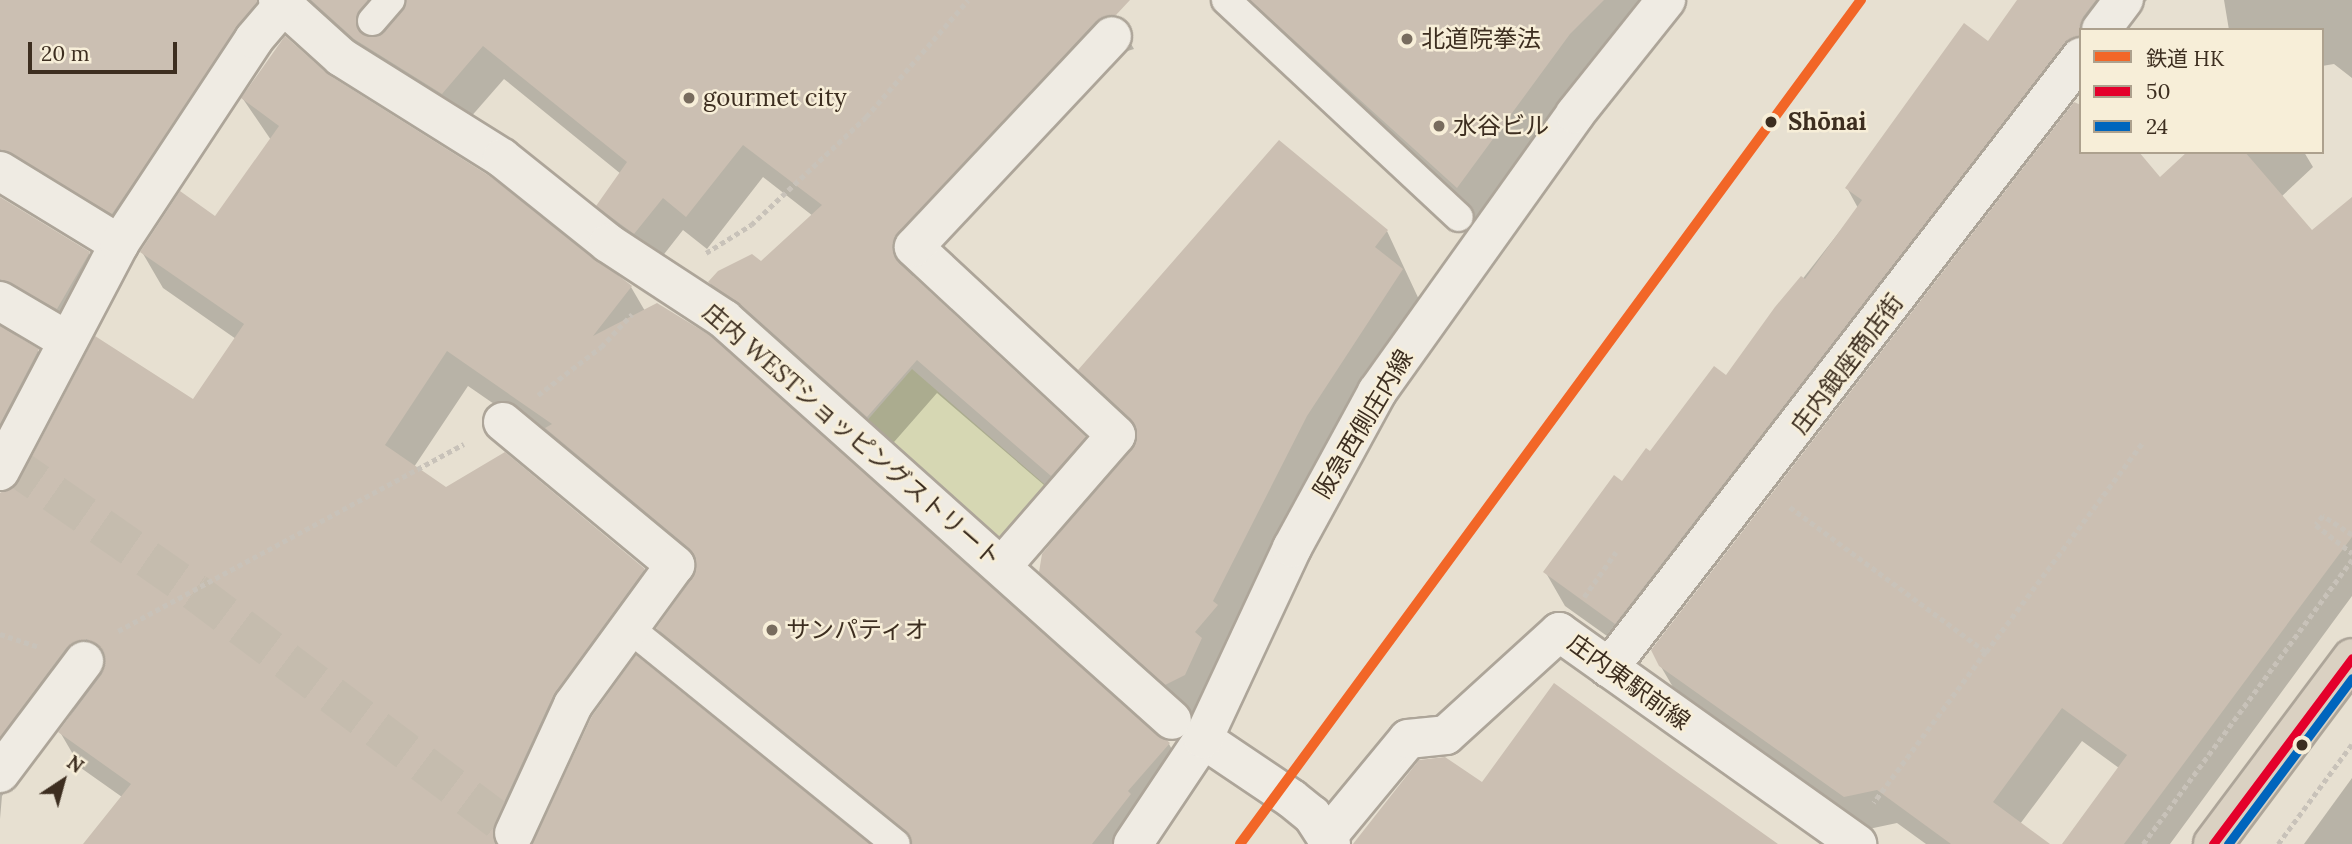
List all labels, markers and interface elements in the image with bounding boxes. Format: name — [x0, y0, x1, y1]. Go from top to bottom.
place label: 北道院拳法 — [1421, 25, 1541, 53]
scale bar — [32, 28, 180, 72]
legend — [2079, 28, 2324, 154]
marker: 北道院拳法 — [1399, 31, 1415, 47]
text: 20 m — [41, 40, 90, 67]
text: 鉄道 HK — [2146, 45, 2224, 72]
text: 50 — [2146, 78, 2171, 105]
place label: gourmet city — [703, 84, 847, 112]
marker: gourmet city — [681, 90, 697, 106]
place label: Shōnai — [1788, 108, 1866, 136]
marker: Shōnai — [1760, 111, 1782, 133]
place label: 水谷ビル — [1453, 112, 1549, 140]
text: 24 — [2146, 113, 2168, 140]
marker: 水谷ビル — [1431, 118, 1447, 134]
street label: 庄内銀座商店街 — [1785, 288, 1909, 440]
street label: 庄内 WESTショッピングストリート — [697, 297, 1007, 573]
street label: 阪急西側庄内線 — [1307, 345, 1419, 503]
place label: サンパティオ — [786, 616, 930, 644]
marker: サンパティオ — [764, 622, 780, 638]
street label: 庄内東駅前線 — [1562, 628, 1696, 736]
unlabelled marker — [2295, 738, 2309, 752]
north arrow — [28, 746, 98, 816]
text: N — [62, 750, 88, 778]

